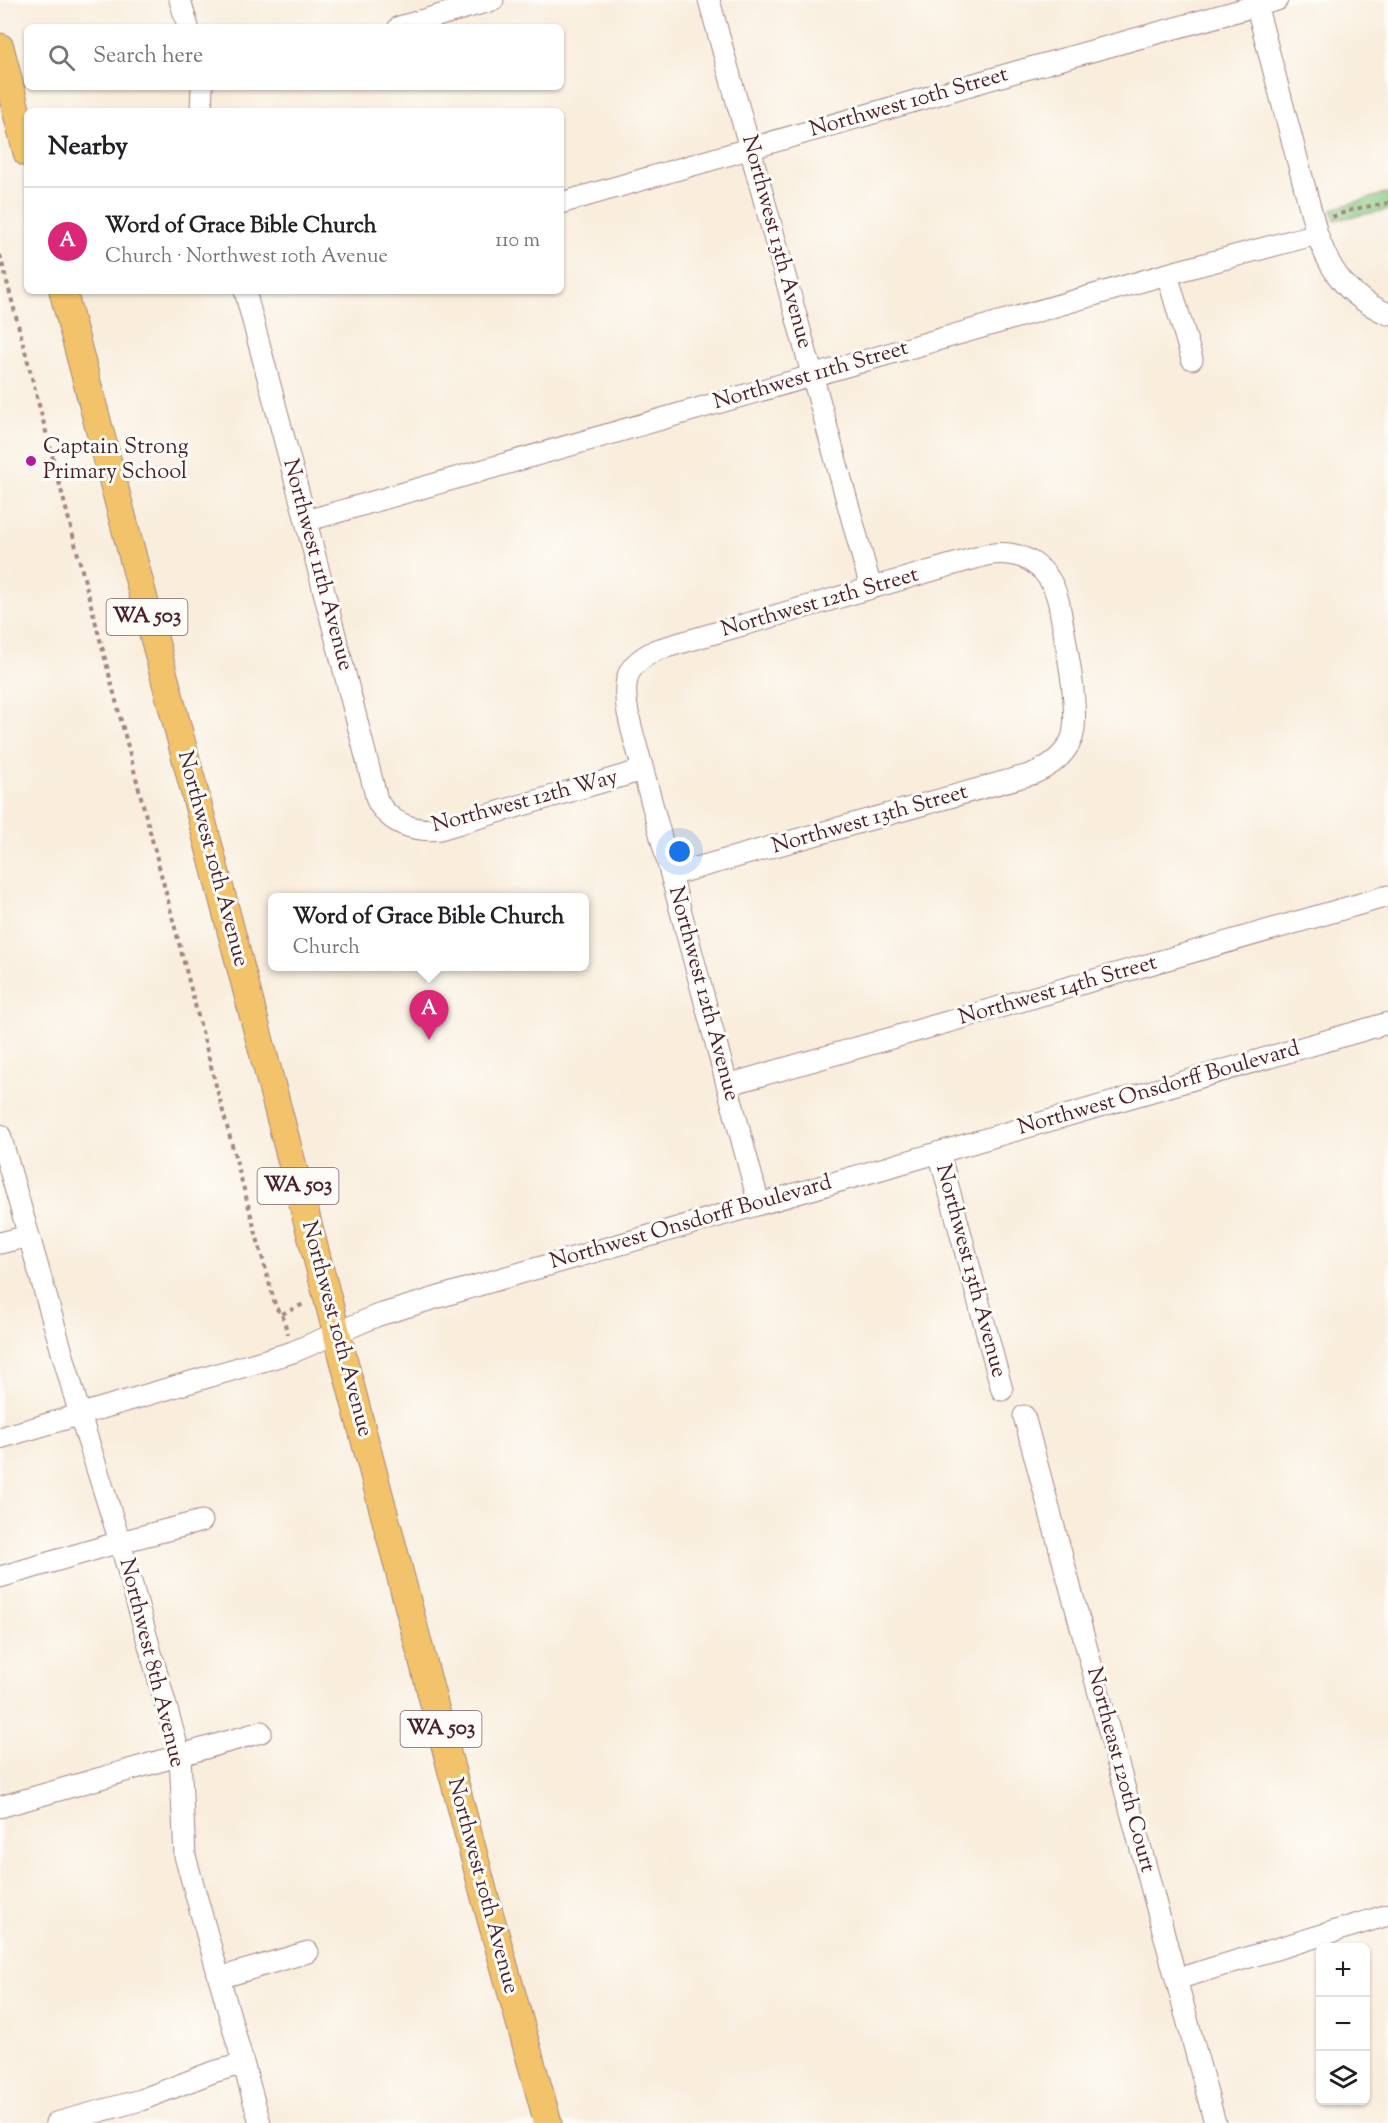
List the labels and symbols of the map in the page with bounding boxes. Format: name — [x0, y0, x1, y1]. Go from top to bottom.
street label: Northwest 10th Street — [806, 59, 1013, 147]
street label: Northwest 13th Avenue — [732, 132, 820, 352]
street label: Northwest 11th Street — [710, 333, 913, 419]
place label: Captain Strong Primary School — [43, 432, 189, 489]
marker: Captain Strong Primary School — [24, 454, 38, 468]
street label: Northwest 11th Avenue — [273, 455, 361, 675]
street label: Northwest 12th Street — [717, 559, 923, 647]
road number: WA 503 — [106, 599, 188, 635]
street label: Northwest 10th Avenue — [168, 748, 256, 970]
street label: Northwest 12th Way — [428, 762, 622, 842]
street label: Northwest 13th Street — [768, 777, 972, 863]
your location — [665, 837, 694, 866]
street label: Northwest 12th Avenue — [659, 883, 747, 1105]
street label: Northwest 14th Street — [955, 947, 1161, 1035]
pin: A — [410, 990, 448, 1040]
street label: Northwest Onsdorff Boulevard — [1014, 1033, 1304, 1145]
street label: Northwest 13th Avenue — [926, 1161, 1014, 1381]
street label: Northwest Onsdorff Boulevard — [546, 1167, 836, 1279]
road number: WA 503 — [258, 1168, 338, 1204]
street label: Northwest 10th Avenue — [292, 1218, 380, 1440]
street label: Northwest 8th Avenue — [110, 1555, 192, 1771]
street label: Northeast 120th Court — [1077, 1664, 1163, 1877]
road number: WA 503 — [400, 1711, 482, 1747]
street label: Northwest 10th Avenue — [438, 1775, 526, 1997]

